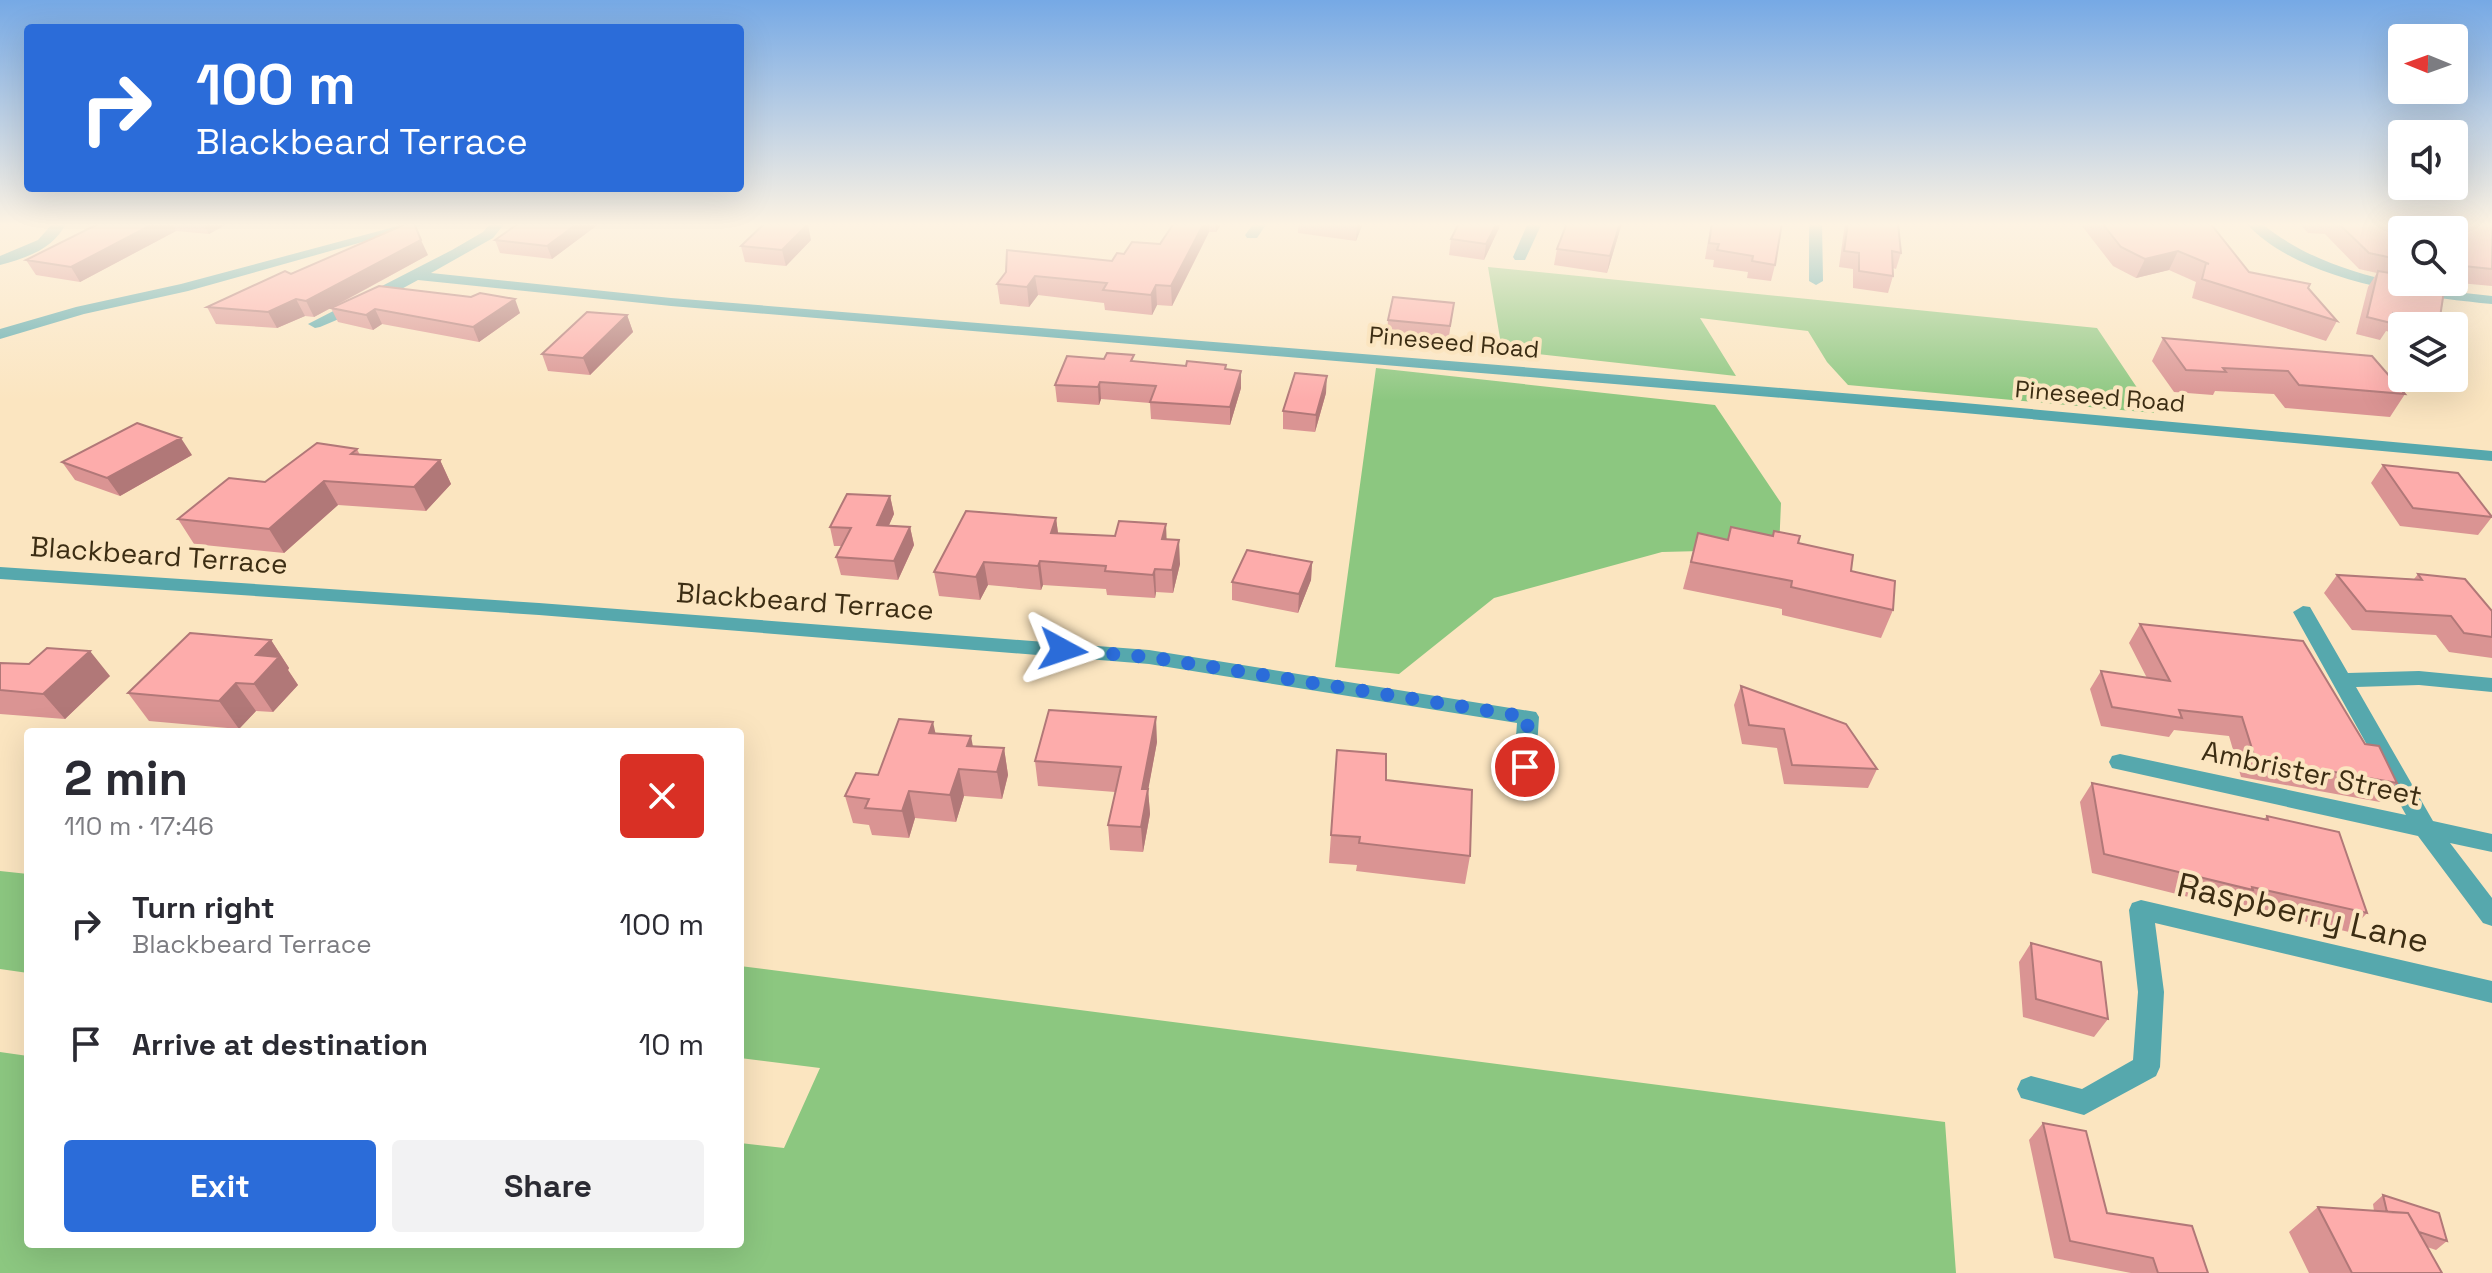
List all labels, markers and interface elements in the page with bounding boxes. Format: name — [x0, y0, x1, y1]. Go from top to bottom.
north arrow — [2388, 24, 2468, 104]
map controls — [2388, 24, 2468, 392]
text: 100 m — [196, 49, 356, 120]
icon: right — [64, 56, 168, 160]
text: Blackbeard Terrace — [196, 119, 528, 165]
button: sound — [2388, 120, 2468, 200]
button: search — [2388, 216, 2468, 296]
button: layers — [2388, 312, 2468, 392]
street label: Pineseed Road — [1368, 319, 1540, 365]
street label: Pineseed Road — [2014, 373, 2186, 419]
street label: Blackbeard Terrace — [29, 528, 289, 582]
street label: Blackbeard Terrace — [675, 574, 935, 628]
position arrow — [1021, 608, 1105, 692]
street label: Ambrister Street — [2199, 732, 2425, 814]
pin — [1491, 733, 1559, 801]
icon: arrive — [1503, 745, 1547, 789]
text: 2 min — [64, 748, 188, 809]
button: close — [620, 754, 704, 838]
text: 110 m · 17:46 — [64, 809, 214, 843]
street label: Raspberry Lane — [2173, 863, 2433, 963]
text: Turn right — [132, 888, 275, 927]
icon: right — [64, 902, 108, 946]
text: 100 m — [619, 905, 704, 944]
text: Blackbeard Terrace — [132, 927, 372, 961]
icon: arrive — [64, 1022, 108, 1066]
text: Arrive at destination — [132, 1025, 428, 1064]
text: 10 m — [639, 1025, 704, 1064]
button: Exit — [64, 1140, 376, 1232]
button: Share — [392, 1140, 704, 1232]

